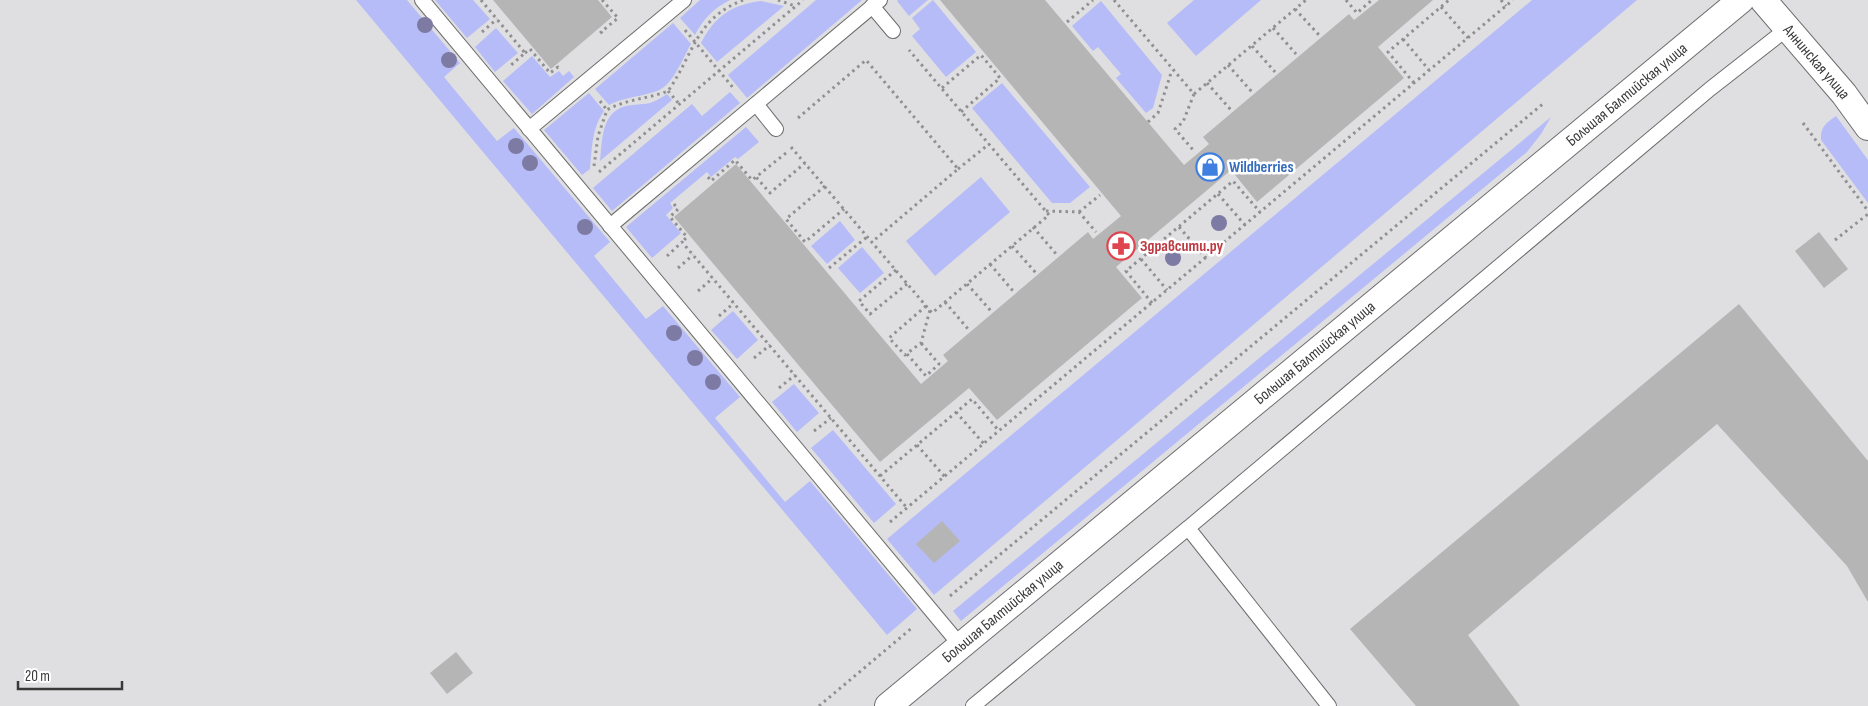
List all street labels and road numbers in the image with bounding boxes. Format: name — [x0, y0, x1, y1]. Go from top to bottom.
street label: Аннинская улица — [1778, 20, 1854, 103]
street label: Большая Балтийская улица — [1562, 39, 1691, 150]
street label: Большая Балтийская улица — [1250, 297, 1379, 408]
street label: Большая Балтийская улица — [938, 555, 1067, 667]

